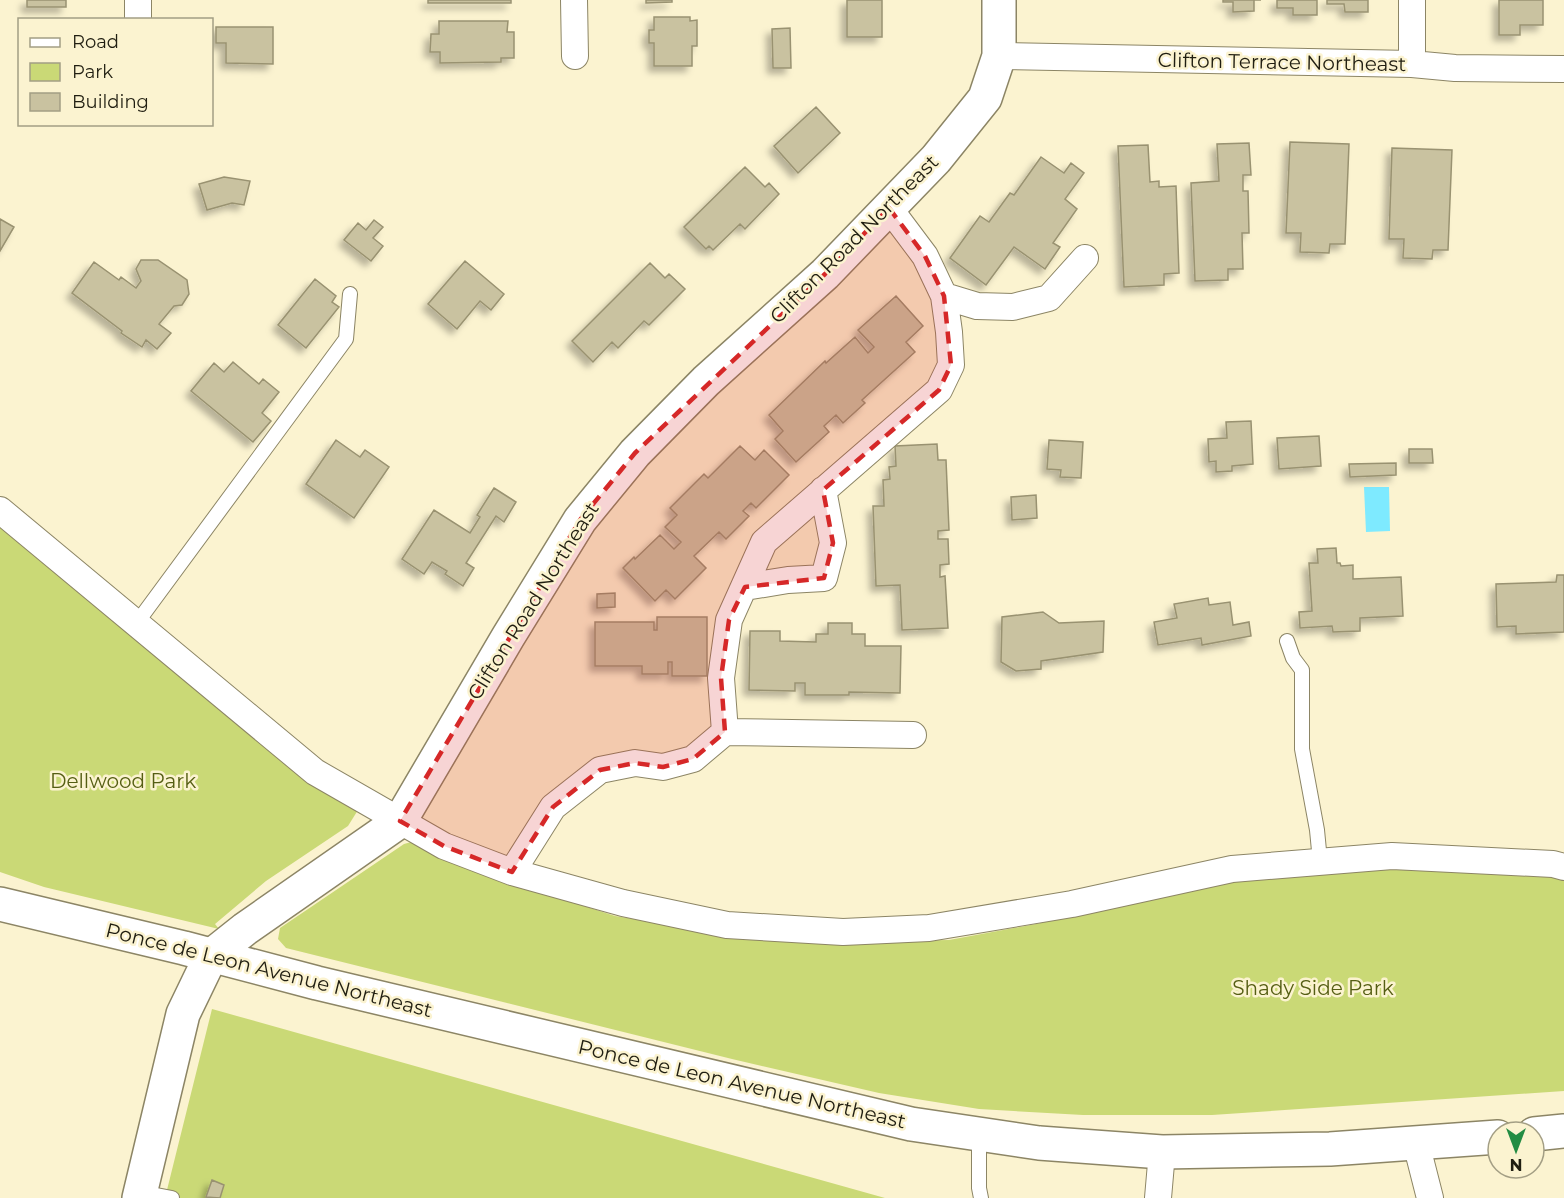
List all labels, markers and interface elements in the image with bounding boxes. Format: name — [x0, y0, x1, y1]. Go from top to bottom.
legend — [18, 18, 213, 126]
text: Road — [72, 31, 119, 53]
street label: Clifton Terrace Northeast — [1157, 48, 1407, 76]
text: Park — [72, 61, 113, 83]
text: Building — [72, 91, 149, 113]
street label: Clifton Road Northeast — [765, 150, 943, 328]
street label: Clifton Road Northeast — [462, 498, 604, 704]
park label: Dellwood Park — [50, 769, 196, 793]
street label: Ponce de Leon Avenue Northeast — [103, 918, 435, 1022]
park label: Shady Side Park — [1232, 976, 1394, 1000]
street label: Ponce de Leon Avenue Northeast — [576, 1035, 908, 1133]
north arrow — [1486, 1120, 1546, 1180]
text: N — [1510, 1155, 1522, 1174]

